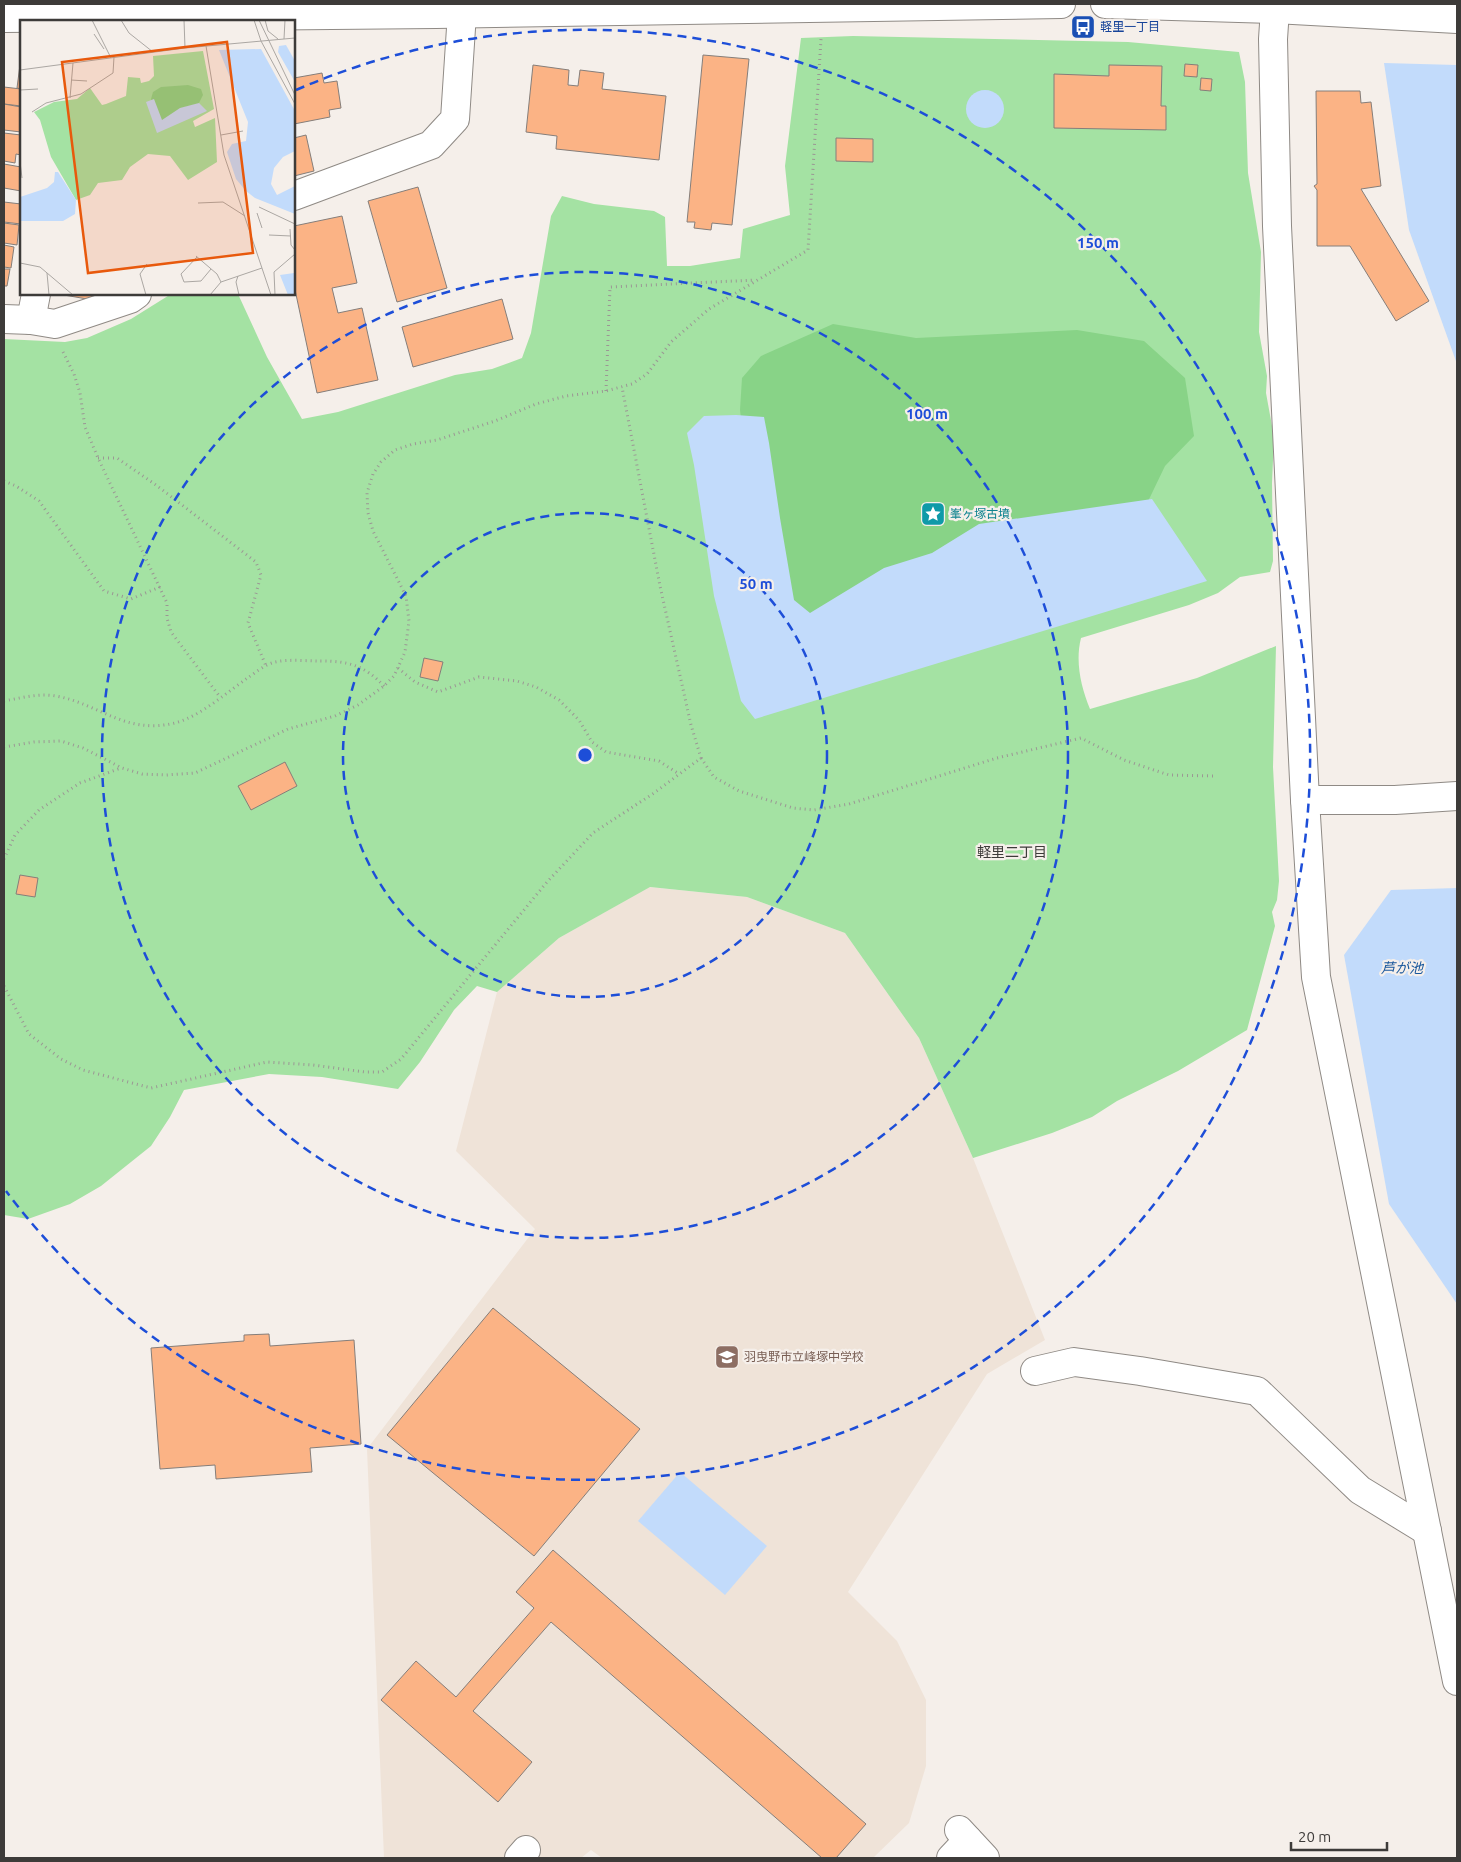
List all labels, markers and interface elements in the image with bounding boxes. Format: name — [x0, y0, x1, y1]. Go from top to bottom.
bus stop icon: 軽里一丁目 — [1070, 14, 1096, 40]
inset map — [20, 20, 295, 295]
place label: 軽里一丁目 — [1100, 20, 1160, 33]
text: 150 m — [1077, 234, 1119, 251]
text: 100 m — [906, 405, 948, 422]
place icon: 峯ヶ塚古墳 — [920, 501, 946, 527]
place label: 峯ヶ塚古墳 — [950, 507, 1010, 520]
text: 50 m — [739, 575, 773, 592]
centre of rings — [576, 746, 594, 764]
district label: 軽里二丁目 — [977, 844, 1047, 860]
water label: 芦が池 — [1381, 960, 1425, 976]
school or university icon: 羽曳野市立峰塚中学校 — [714, 1344, 740, 1370]
place label: 羽曳野市立峰塚中学校 — [744, 1350, 864, 1363]
scale bar — [1291, 1820, 1387, 1852]
text: 20 m — [1298, 1828, 1331, 1845]

